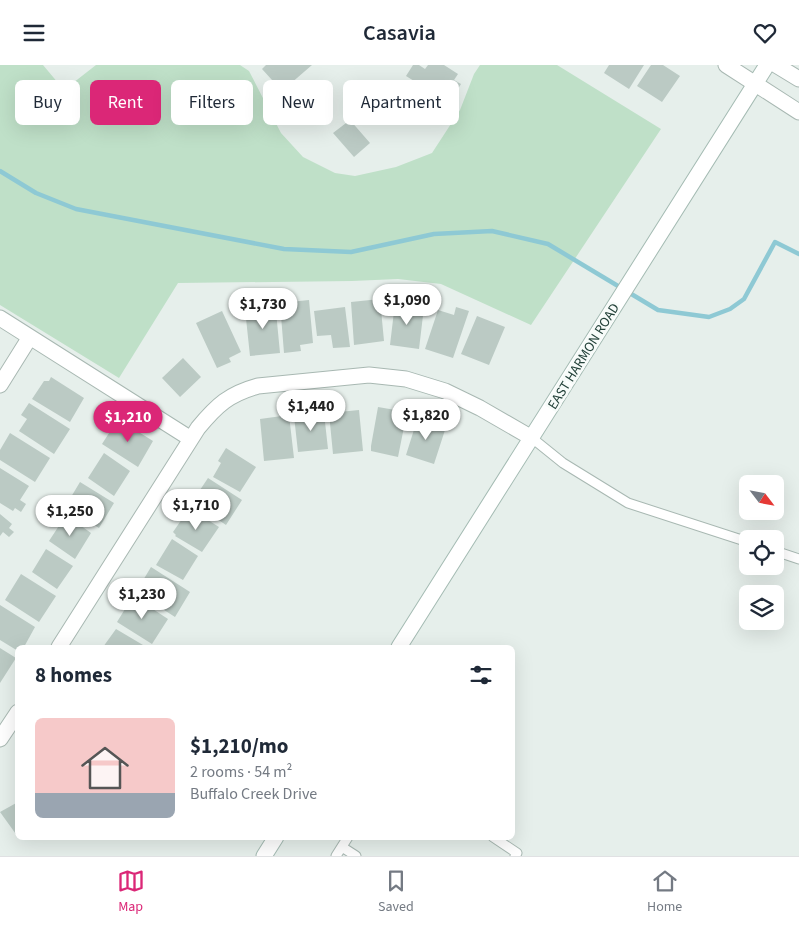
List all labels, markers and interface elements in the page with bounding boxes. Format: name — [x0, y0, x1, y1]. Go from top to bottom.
text: Casavia — [363, 17, 436, 49]
icon: menu — [20, 19, 48, 47]
icon: heart — [751, 19, 779, 47]
chip: Buy — [15, 80, 80, 125]
chip: Rent — [90, 80, 161, 125]
chip: Filters — [171, 80, 253, 125]
chip: New — [263, 80, 333, 125]
chip: Apartment — [343, 80, 459, 125]
pin: $1,090 — [366, 283, 448, 326]
pin: $1,730 — [222, 287, 304, 330]
text: $1,090 — [383, 289, 431, 311]
text: $1,730 — [239, 293, 287, 315]
street label: EAST HARMON ROAD — [543, 300, 625, 413]
pin: $1,440 — [270, 389, 352, 432]
text: $1,440 — [287, 395, 335, 417]
pin: $1,820 — [385, 399, 467, 441]
pin: $1,210 — [87, 401, 169, 443]
text: $1,820 — [402, 404, 450, 426]
text: $1,210 — [104, 406, 152, 428]
north arrow — [739, 475, 784, 520]
map controls — [739, 475, 784, 630]
pin: $1,710 — [155, 489, 237, 531]
text: $1,710 — [172, 494, 220, 516]
pin: $1,250 — [29, 495, 111, 537]
text: $1,250 — [46, 500, 94, 522]
button: locate — [739, 530, 784, 575]
pin: $1,230 — [101, 577, 183, 620]
text: $1,230 — [118, 583, 166, 605]
button: layers — [739, 585, 784, 630]
text: 8 homes — [35, 660, 112, 690]
icon: filters — [467, 661, 495, 689]
text: $1,210/mo — [190, 731, 289, 761]
icon: home — [75, 738, 135, 798]
text: 2 rooms · 54 m² — [190, 761, 292, 783]
text: Buffalo Creek Drive — [190, 783, 317, 805]
tab: Map — [117, 867, 145, 917]
tab: Saved — [378, 867, 414, 917]
tab: Home — [647, 867, 682, 917]

